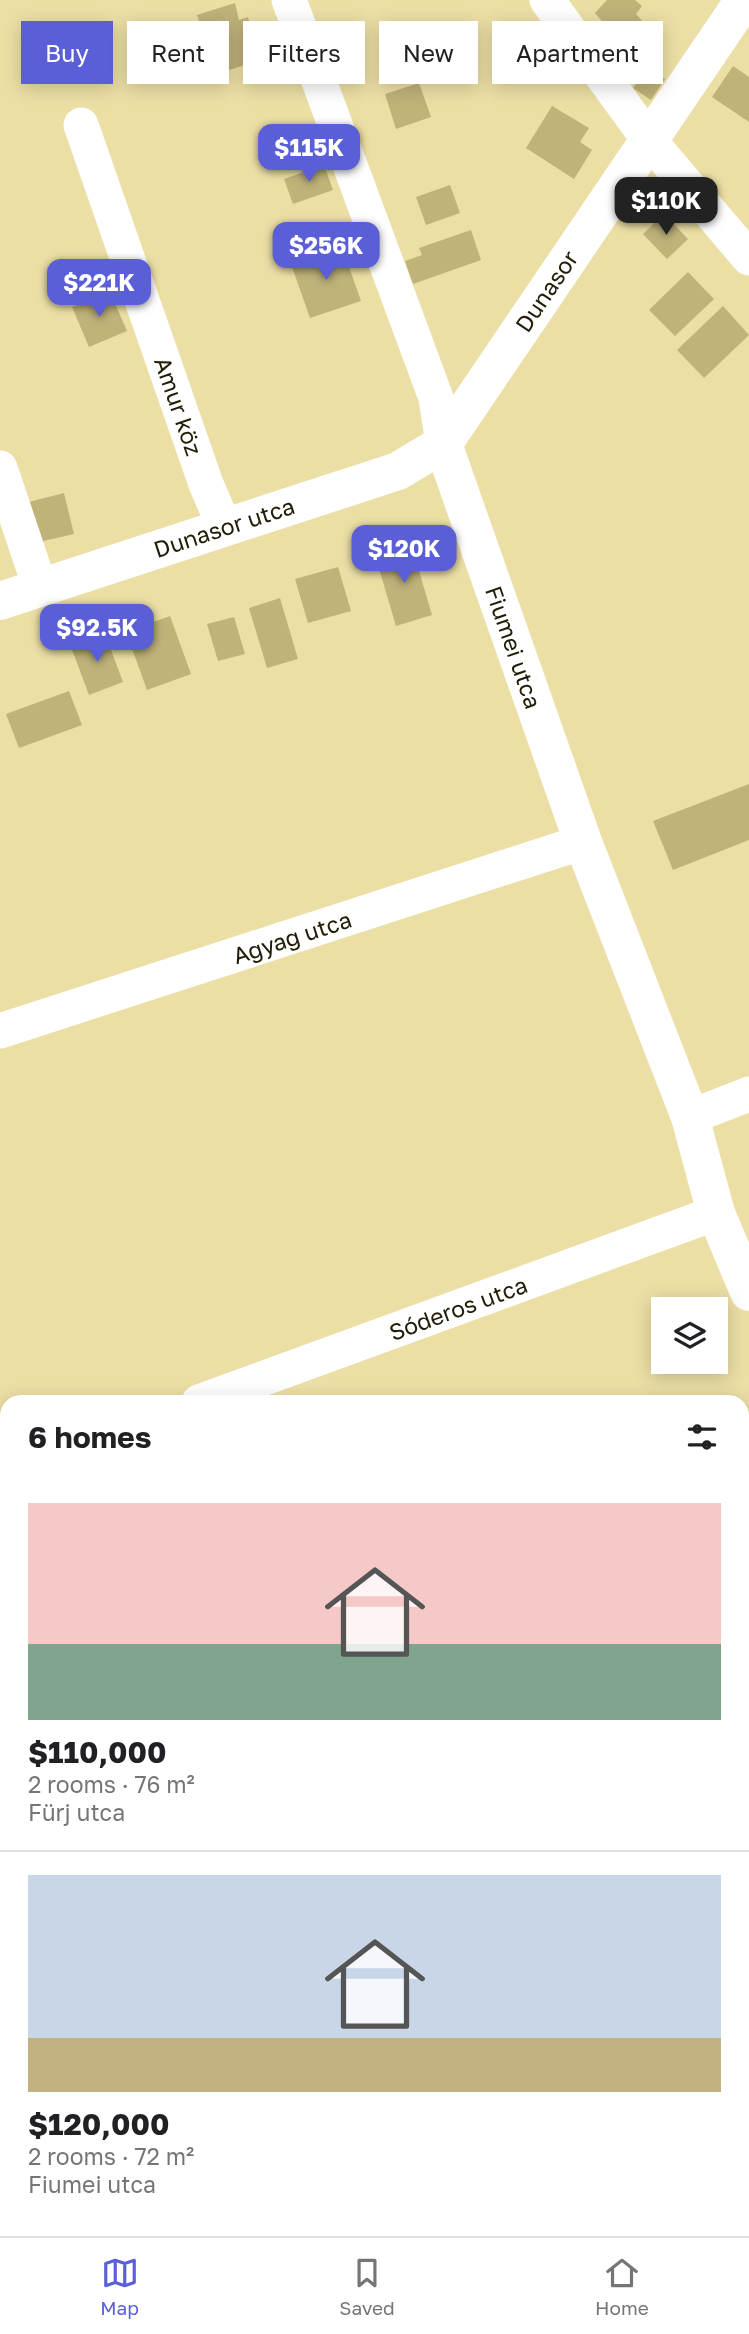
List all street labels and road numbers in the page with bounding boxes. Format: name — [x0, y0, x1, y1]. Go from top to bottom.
street label: Dunasor — [509, 245, 583, 337]
street label: Amur köz — [149, 353, 209, 459]
street label: Dunasor utca — [150, 491, 298, 563]
street label: Fiumei utca — [480, 582, 548, 712]
street label: Agyag utca — [229, 905, 355, 969]
street label: Sóderos utca — [385, 1270, 531, 1346]

